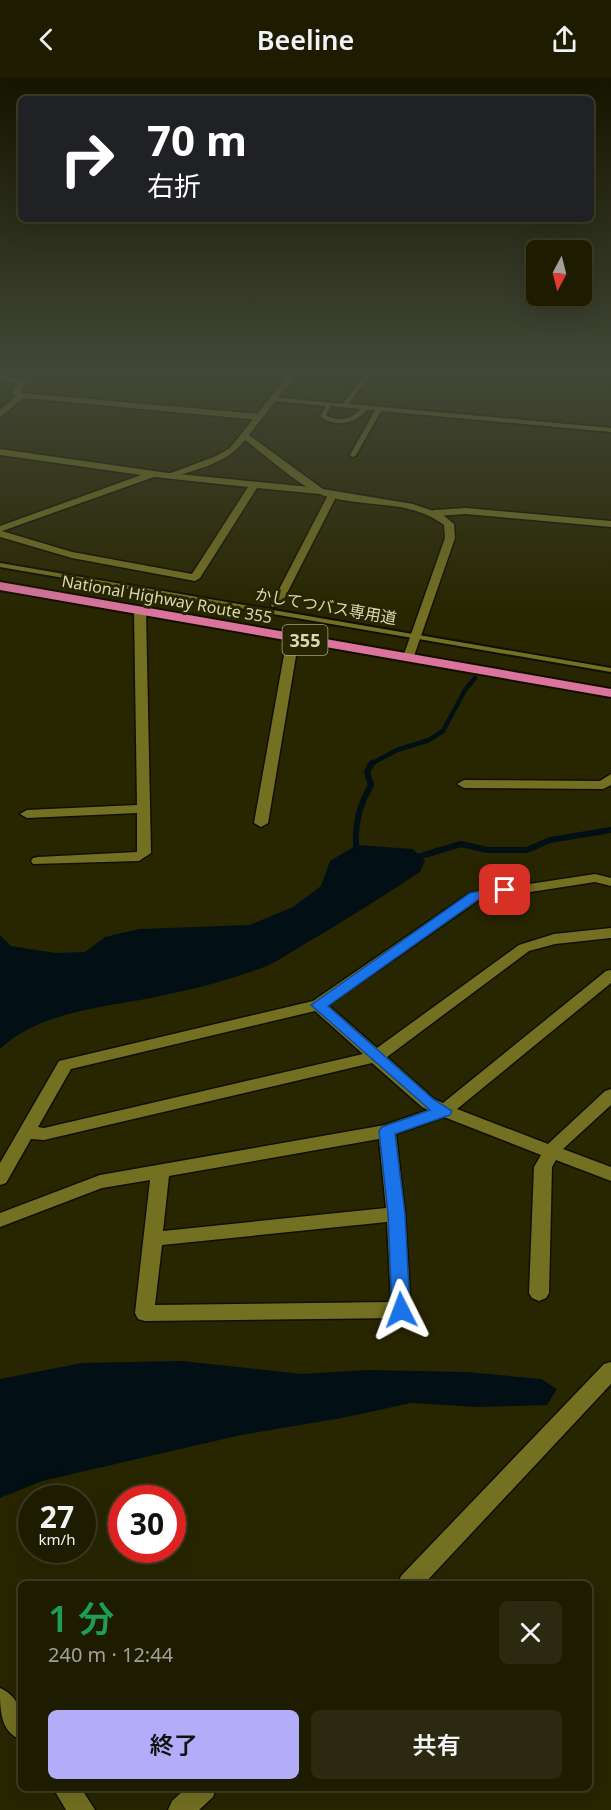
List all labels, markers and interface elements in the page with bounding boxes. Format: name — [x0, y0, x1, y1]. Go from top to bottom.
text: Beeline — [257, 21, 354, 58]
icon: back — [30, 23, 63, 56]
icon: share — [548, 23, 581, 56]
text: 70 m — [147, 111, 247, 168]
icon: right — [48, 120, 126, 198]
text: 右折 — [147, 167, 201, 204]
north arrow — [526, 240, 592, 306]
map controls — [526, 240, 592, 306]
street label: National Highway Route 355 — [60, 570, 274, 628]
street label: かしてつバス専用道 — [254, 583, 398, 629]
road number: 355 — [282, 625, 328, 655]
pin — [479, 864, 530, 915]
icon: arrive — [488, 873, 521, 906]
position arrow — [369, 1278, 433, 1342]
speed limit sign: 30 — [108, 1485, 186, 1563]
text: 27 — [40, 1496, 74, 1537]
text: km/h — [39, 1529, 75, 1549]
text: 1 分 — [48, 1594, 114, 1643]
button: close — [499, 1601, 562, 1664]
text: 240 m · 12:44 — [48, 1641, 173, 1668]
button: 終了 — [48, 1710, 299, 1779]
button: 共有 — [311, 1710, 562, 1779]

